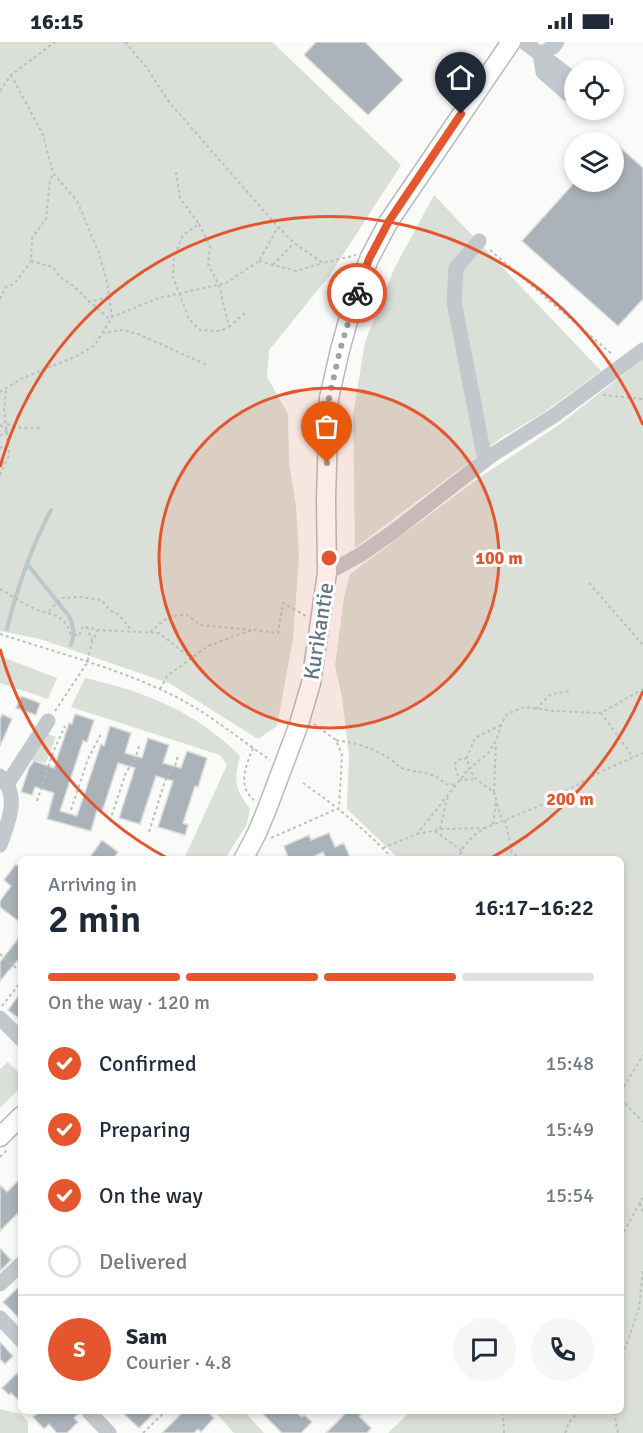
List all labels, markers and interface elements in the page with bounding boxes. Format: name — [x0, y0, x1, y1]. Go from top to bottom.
text: 16:15 — [30, 8, 84, 35]
pin — [435, 52, 486, 114]
map controls — [564, 60, 624, 192]
button: locate — [564, 60, 624, 120]
icon: home — [444, 61, 477, 94]
button: layers — [564, 132, 624, 192]
courier — [327, 263, 387, 323]
icon: bike — [341, 277, 374, 310]
pin — [301, 401, 352, 463]
icon: bag — [310, 410, 343, 443]
text: 100 m — [475, 547, 523, 569]
centre of rings — [319, 548, 339, 568]
street label: Kurikantie — [297, 580, 340, 682]
text: 200 m — [546, 788, 594, 810]
text: Arriving in — [48, 872, 137, 897]
text: 16:17–16:22 — [475, 894, 594, 921]
text: 2 min — [48, 895, 141, 943]
text: On the way · 120 m — [48, 990, 210, 1015]
icon: check — [48, 1047, 81, 1080]
text: Confirmed — [99, 1050, 197, 1077]
text: 15:48 — [545, 1051, 594, 1076]
icon: check — [48, 1113, 81, 1146]
text: Preparing — [99, 1116, 191, 1143]
text: 15:49 — [545, 1117, 594, 1142]
icon: check — [48, 1179, 81, 1212]
text: On the way — [99, 1182, 203, 1209]
text: 15:54 — [545, 1183, 594, 1208]
text: Delivered — [99, 1248, 187, 1275]
button: chat — [453, 1318, 516, 1381]
button: phone — [531, 1318, 594, 1381]
text: Sam — [126, 1323, 167, 1350]
text: S — [73, 1336, 86, 1363]
text: Courier · 4.8 — [126, 1350, 232, 1375]

